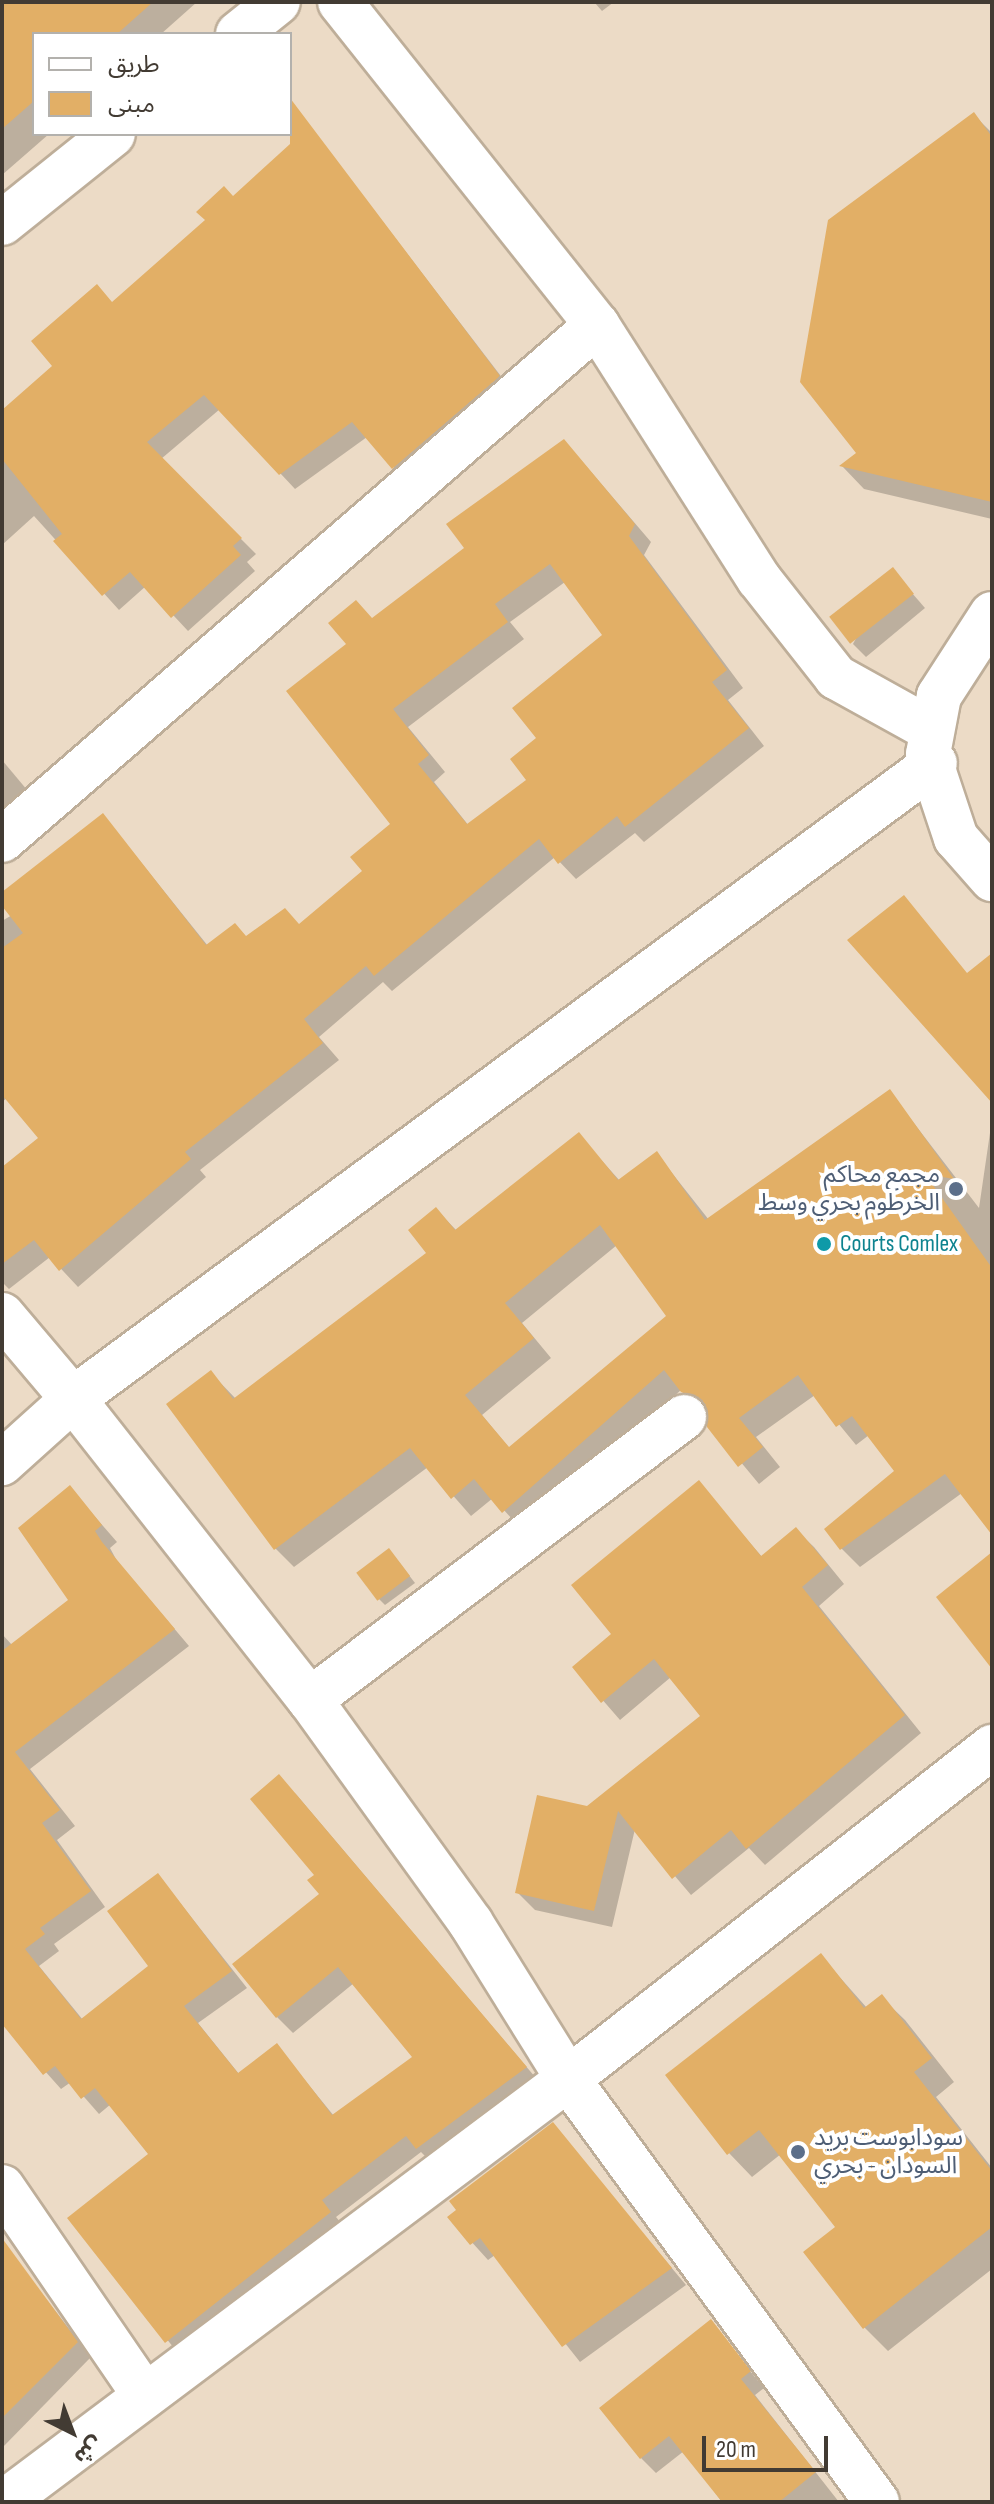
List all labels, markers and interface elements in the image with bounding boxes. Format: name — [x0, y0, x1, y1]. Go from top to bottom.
legend — [32, 32, 292, 136]
text: طريق — [108, 50, 160, 79]
text: مبنى — [108, 90, 155, 119]
place label: مجمع محاكم الخرطوم بحري وسط — [758, 1161, 940, 1217]
marker: مجمع محاكم الخرطوم بحري وسط — [947, 1180, 965, 1198]
place label: Courts Comlex — [840, 1230, 958, 1258]
marker: Courts Comlex — [815, 1235, 833, 1253]
place label: سودابوست بريد السودان - بحري — [814, 2124, 963, 2180]
marker: سودابوست بريد السودان - بحري — [789, 2143, 807, 2161]
north arrow — [32, 2392, 112, 2472]
scale bar — [706, 2420, 832, 2470]
text: ش — [68, 2430, 109, 2470]
text: 20 m — [716, 2435, 756, 2464]

